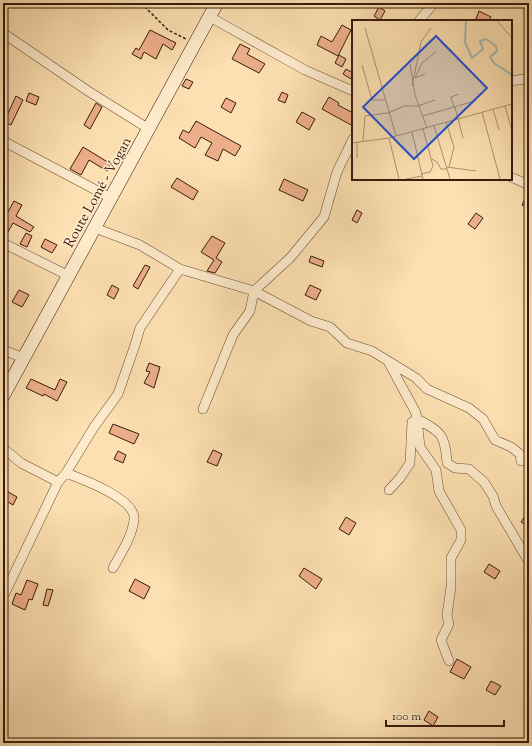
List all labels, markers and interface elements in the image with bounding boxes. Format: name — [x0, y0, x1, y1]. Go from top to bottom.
inset map — [352, 20, 512, 180]
street label: Route Lomé - Vogan — [60, 134, 137, 252]
scale bar — [386, 702, 504, 728]
text: 100 m — [392, 708, 421, 726]

